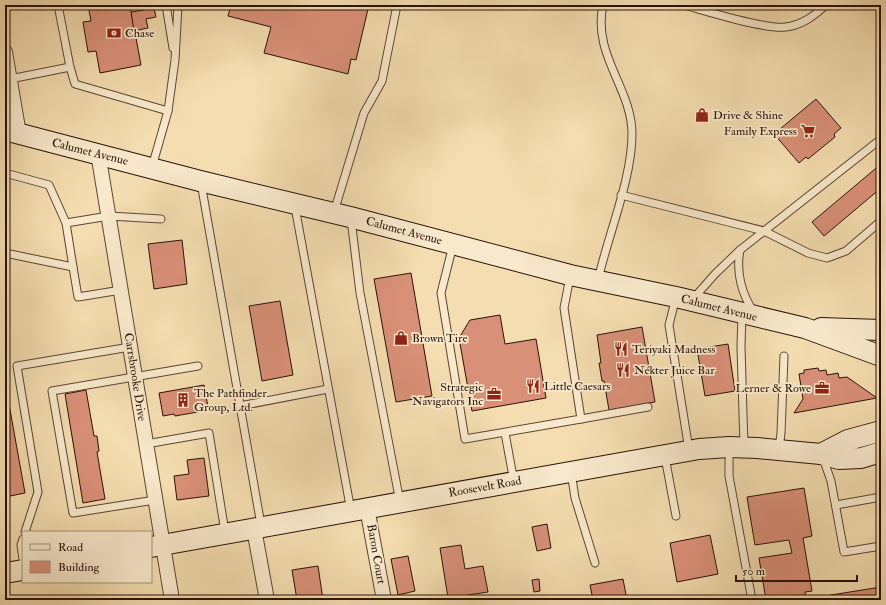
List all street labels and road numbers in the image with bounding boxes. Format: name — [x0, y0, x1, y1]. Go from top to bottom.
street label: Calumet Avenue — [50, 135, 130, 169]
street label: Calumet Avenue — [364, 214, 444, 248]
street label: Calumet Avenue — [679, 291, 759, 325]
street label: Carrsbrooke Drive — [121, 332, 149, 422]
street label: Roosevelt Road — [447, 473, 523, 501]
street label: Baron Court — [363, 523, 389, 585]

